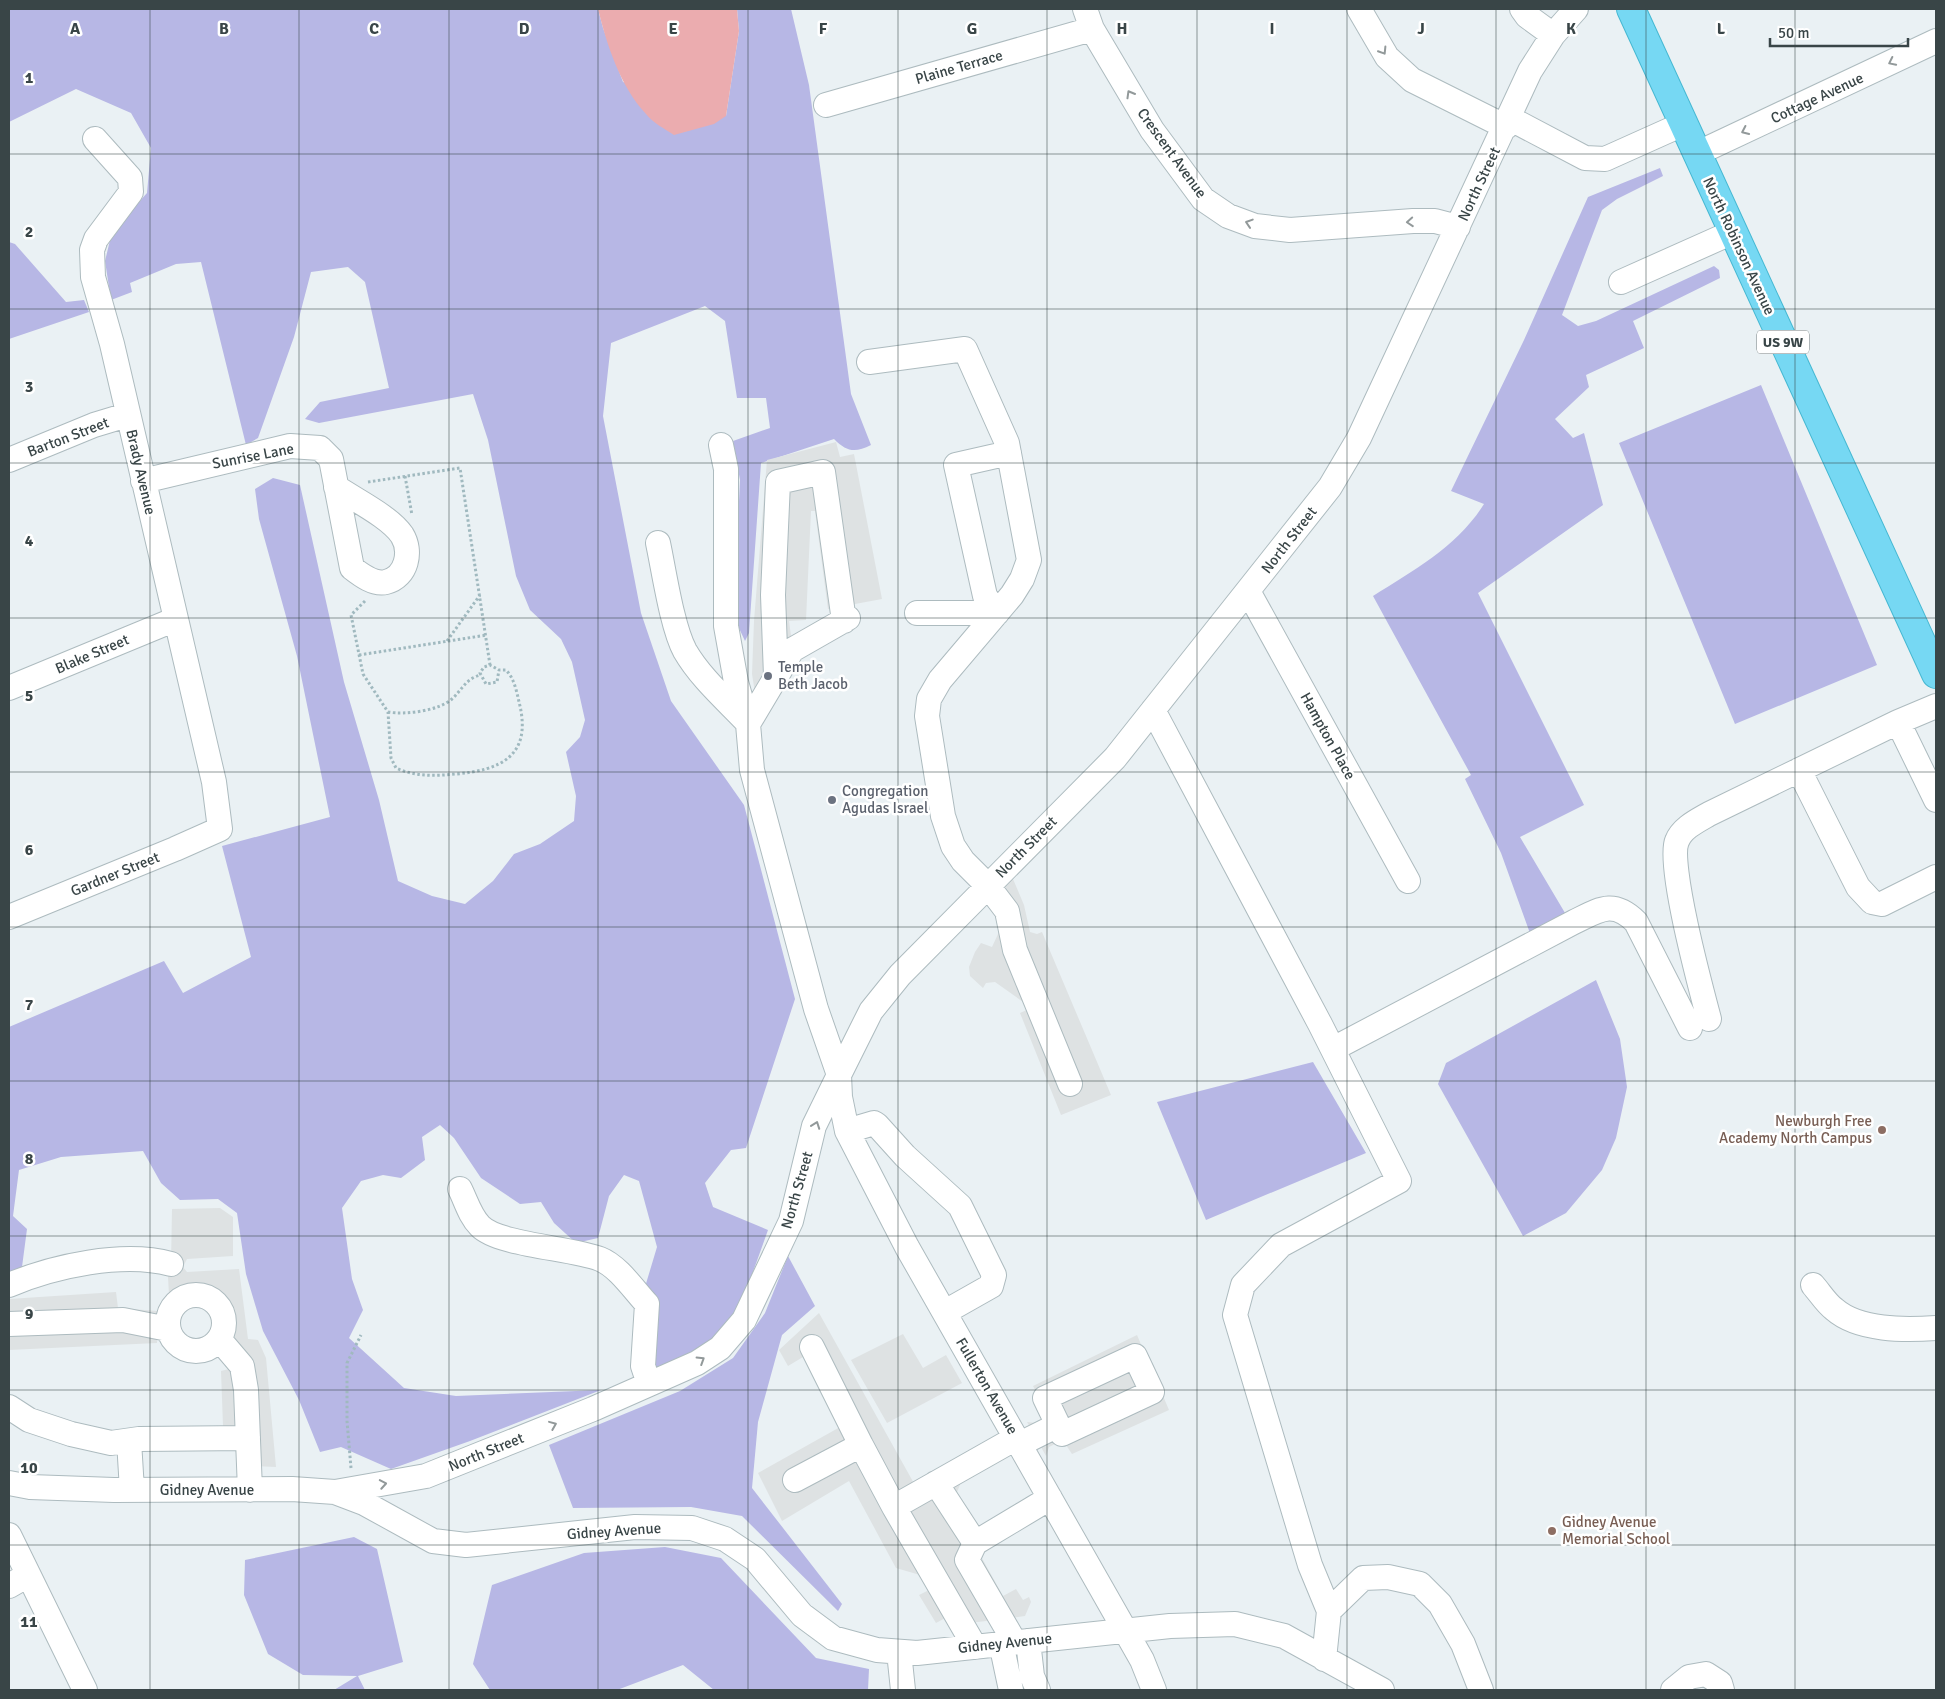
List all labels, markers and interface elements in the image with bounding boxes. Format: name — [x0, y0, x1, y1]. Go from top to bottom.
scale bar — [1770, 15, 1908, 47]
text: A — [70, 19, 81, 39]
text: B — [219, 19, 229, 39]
text: C — [369, 19, 379, 39]
text: D — [519, 19, 530, 39]
text: E — [668, 19, 678, 39]
text: F — [819, 19, 828, 39]
text: G — [967, 19, 977, 39]
text: H — [1117, 19, 1127, 39]
text: I — [1269, 19, 1275, 39]
text: J — [1417, 19, 1425, 39]
text: K — [1566, 19, 1576, 39]
text: L — [1717, 19, 1726, 39]
text: 50 m — [1778, 24, 1809, 42]
one-way arrow — [1377, 45, 1387, 54]
street label: Plaine Terrace — [913, 46, 1005, 88]
one-way arrow — [1889, 56, 1898, 66]
text: 1 — [25, 68, 34, 88]
street label: Cottage Avenue — [1768, 69, 1866, 127]
one-way arrow — [1127, 90, 1137, 99]
street label: Crescent Avenue — [1133, 105, 1211, 201]
one-way arrow — [1741, 125, 1750, 135]
street label: North Street — [1454, 144, 1504, 224]
street label: North Robinson Avenue — [1699, 174, 1779, 318]
one-way arrow — [1406, 216, 1414, 227]
one-way arrow — [1245, 219, 1253, 229]
text: 2 — [25, 222, 33, 242]
road number: US 9W — [1757, 331, 1809, 354]
text: 3 — [25, 377, 33, 397]
street label: Barton Street — [25, 413, 111, 461]
street label: Brady Avenue — [122, 428, 160, 516]
street label: Sunrise Lane — [211, 439, 295, 473]
street label: North Street — [1257, 503, 1321, 577]
text: 4 — [25, 531, 34, 551]
street label: Blake Street — [52, 630, 132, 678]
place label: Temple Beth Jacob — [778, 658, 848, 693]
marker: Temple Beth Jacob — [762, 670, 774, 682]
text: 5 — [25, 686, 33, 706]
street label: Hampton Place — [1297, 689, 1359, 783]
place label: Congregation Agudas Israel — [842, 782, 928, 817]
marker: Congregation Agudas Israel — [826, 794, 838, 806]
street label: North Street — [991, 812, 1061, 882]
text: 6 — [25, 840, 34, 860]
street label: Gardner Street — [68, 848, 162, 900]
text: 7 — [25, 995, 34, 1015]
place label: Newburgh Free Academy North Campus — [1719, 1112, 1872, 1147]
one-way arrow — [810, 1122, 820, 1130]
marker: Newburgh Free Academy North Campus — [1876, 1124, 1888, 1136]
text: 8 — [25, 1149, 34, 1169]
street label: North Street — [777, 1149, 817, 1231]
text: 9 — [25, 1304, 34, 1324]
street label: Fullerton Avenue — [952, 1334, 1022, 1438]
one-way arrow — [696, 1357, 705, 1366]
one-way arrow — [548, 1421, 556, 1431]
street label: North Street — [446, 1429, 526, 1475]
text: 10 — [20, 1458, 38, 1478]
one-way arrow — [379, 1479, 387, 1489]
street label: Gidney Avenue — [160, 1481, 254, 1499]
place label: Gidney Avenue Memorial School — [1562, 1513, 1670, 1548]
street label: Gidney Avenue — [566, 1519, 662, 1543]
marker: Gidney Avenue Memorial School — [1546, 1525, 1558, 1537]
text: 11 — [20, 1612, 38, 1632]
street label: Gidney Avenue — [957, 1629, 1053, 1657]

